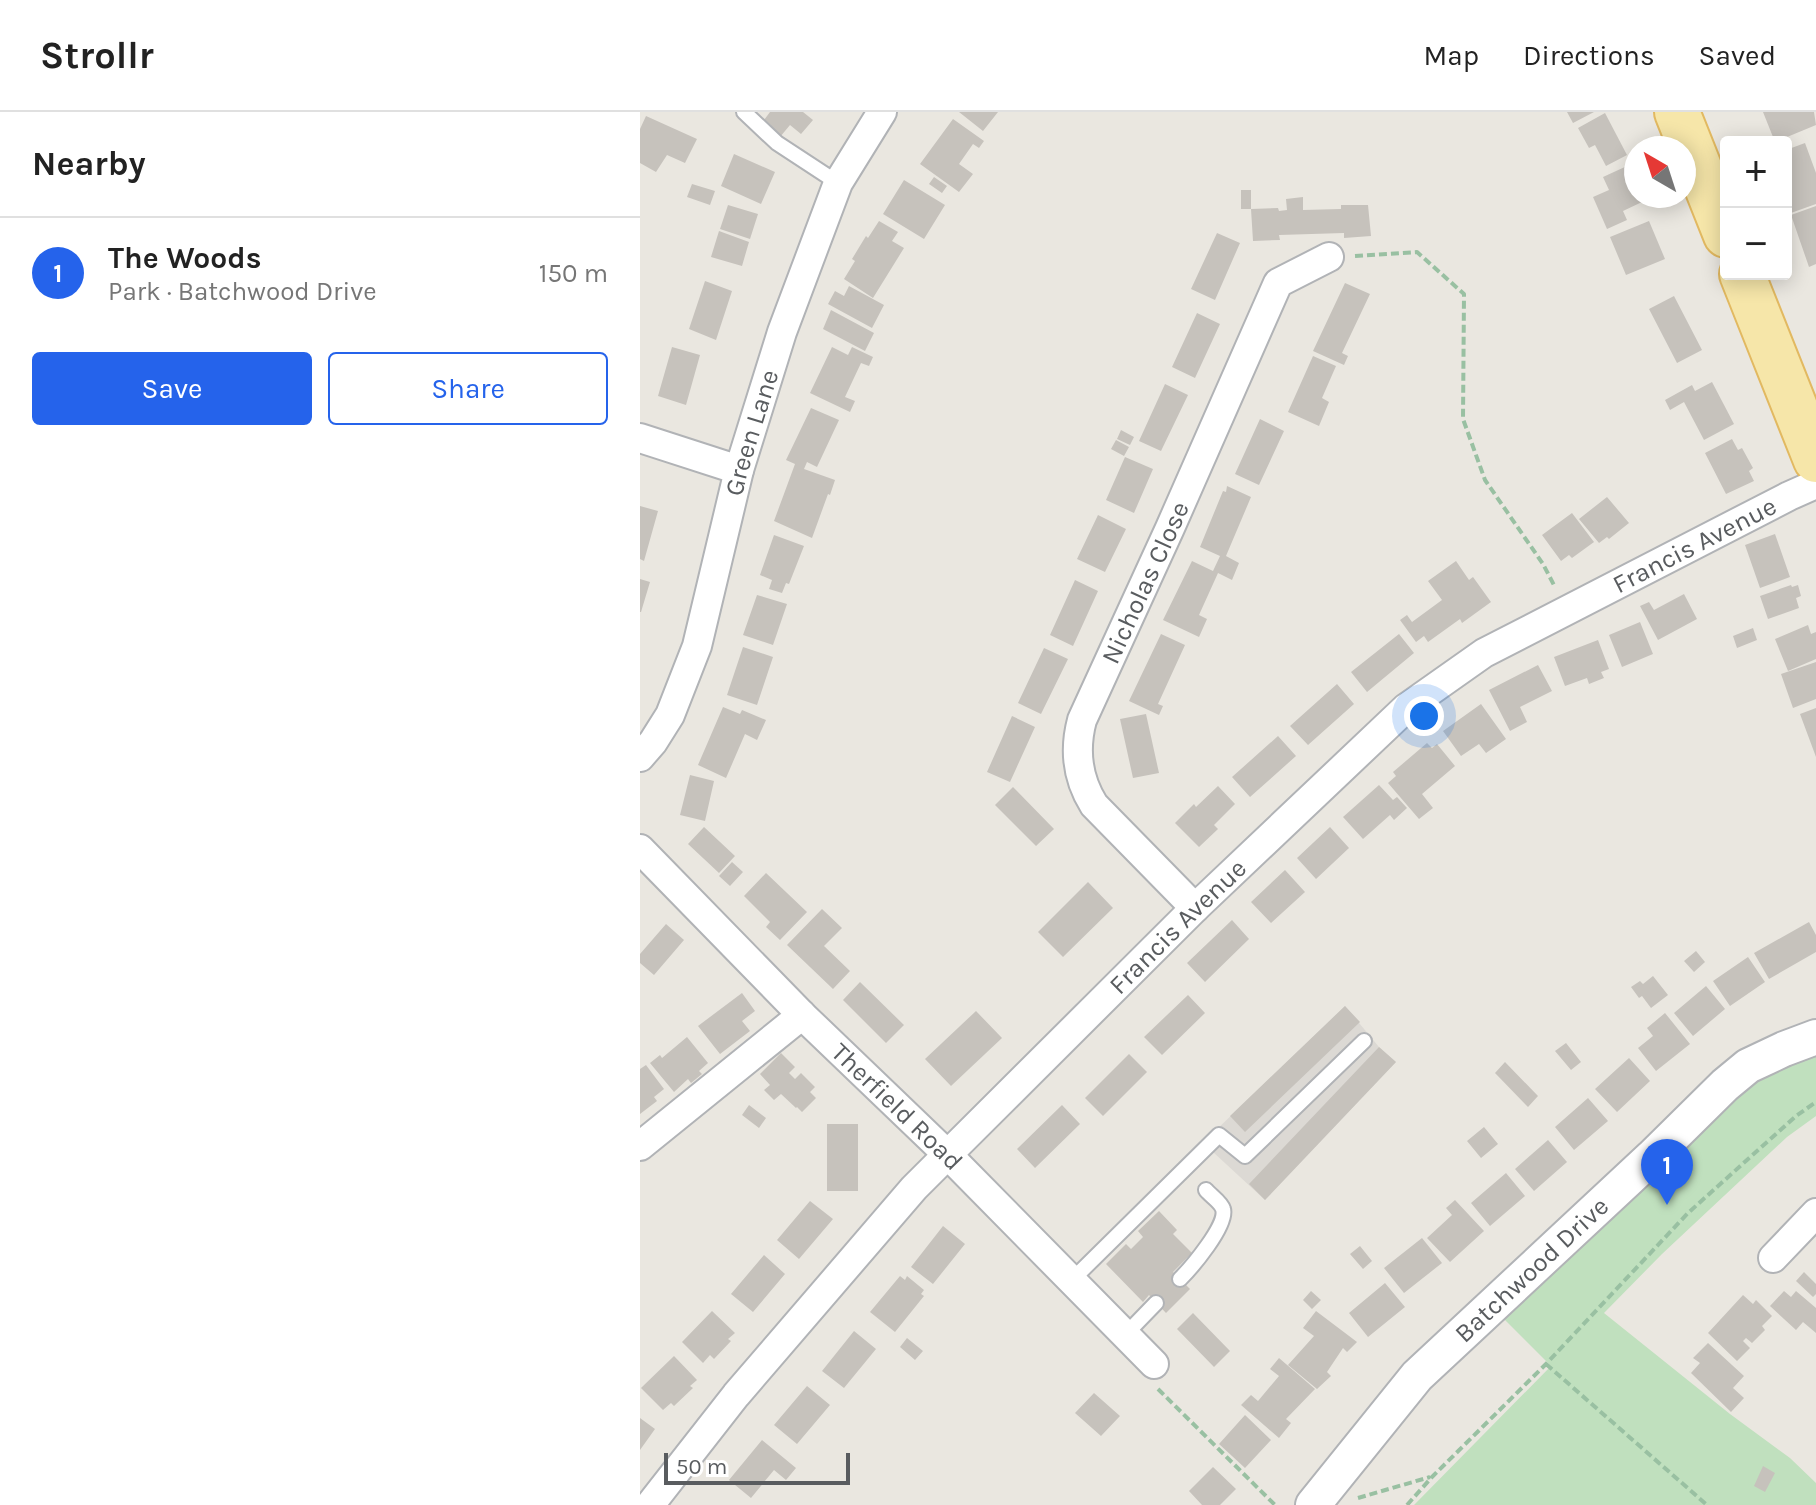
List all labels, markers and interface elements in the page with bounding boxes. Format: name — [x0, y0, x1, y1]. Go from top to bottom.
text: Strollr — [40, 33, 154, 78]
text: Map — [1424, 39, 1479, 72]
text: Directions — [1523, 39, 1655, 72]
text: Saved — [1699, 39, 1776, 72]
north arrow — [1624, 136, 1696, 208]
map controls — [1720, 136, 1792, 280]
button: + — [1720, 136, 1792, 208]
text: Nearby — [32, 144, 146, 184]
button: − — [1720, 208, 1792, 280]
text: The Woods — [108, 240, 262, 276]
text: 1 — [53, 258, 63, 289]
text: 150 m — [539, 258, 608, 289]
text: Park · Batchwood Drive — [108, 276, 377, 307]
button: Save — [32, 352, 312, 425]
button: Share — [328, 352, 608, 425]
street label: Green Lane — [718, 366, 785, 499]
street label: Francis Avenue — [1608, 490, 1782, 600]
street label: Nicholas Close — [1095, 497, 1196, 669]
your location — [1404, 696, 1444, 736]
street label: Francis Avenue — [1103, 853, 1253, 1001]
street label: Therfield Road — [825, 1037, 969, 1177]
pin: 1 — [1641, 1139, 1693, 1205]
street label: Batchwood Drive — [1448, 1191, 1615, 1349]
scale bar — [664, 1449, 850, 1485]
text: 50 m — [676, 1454, 727, 1480]

